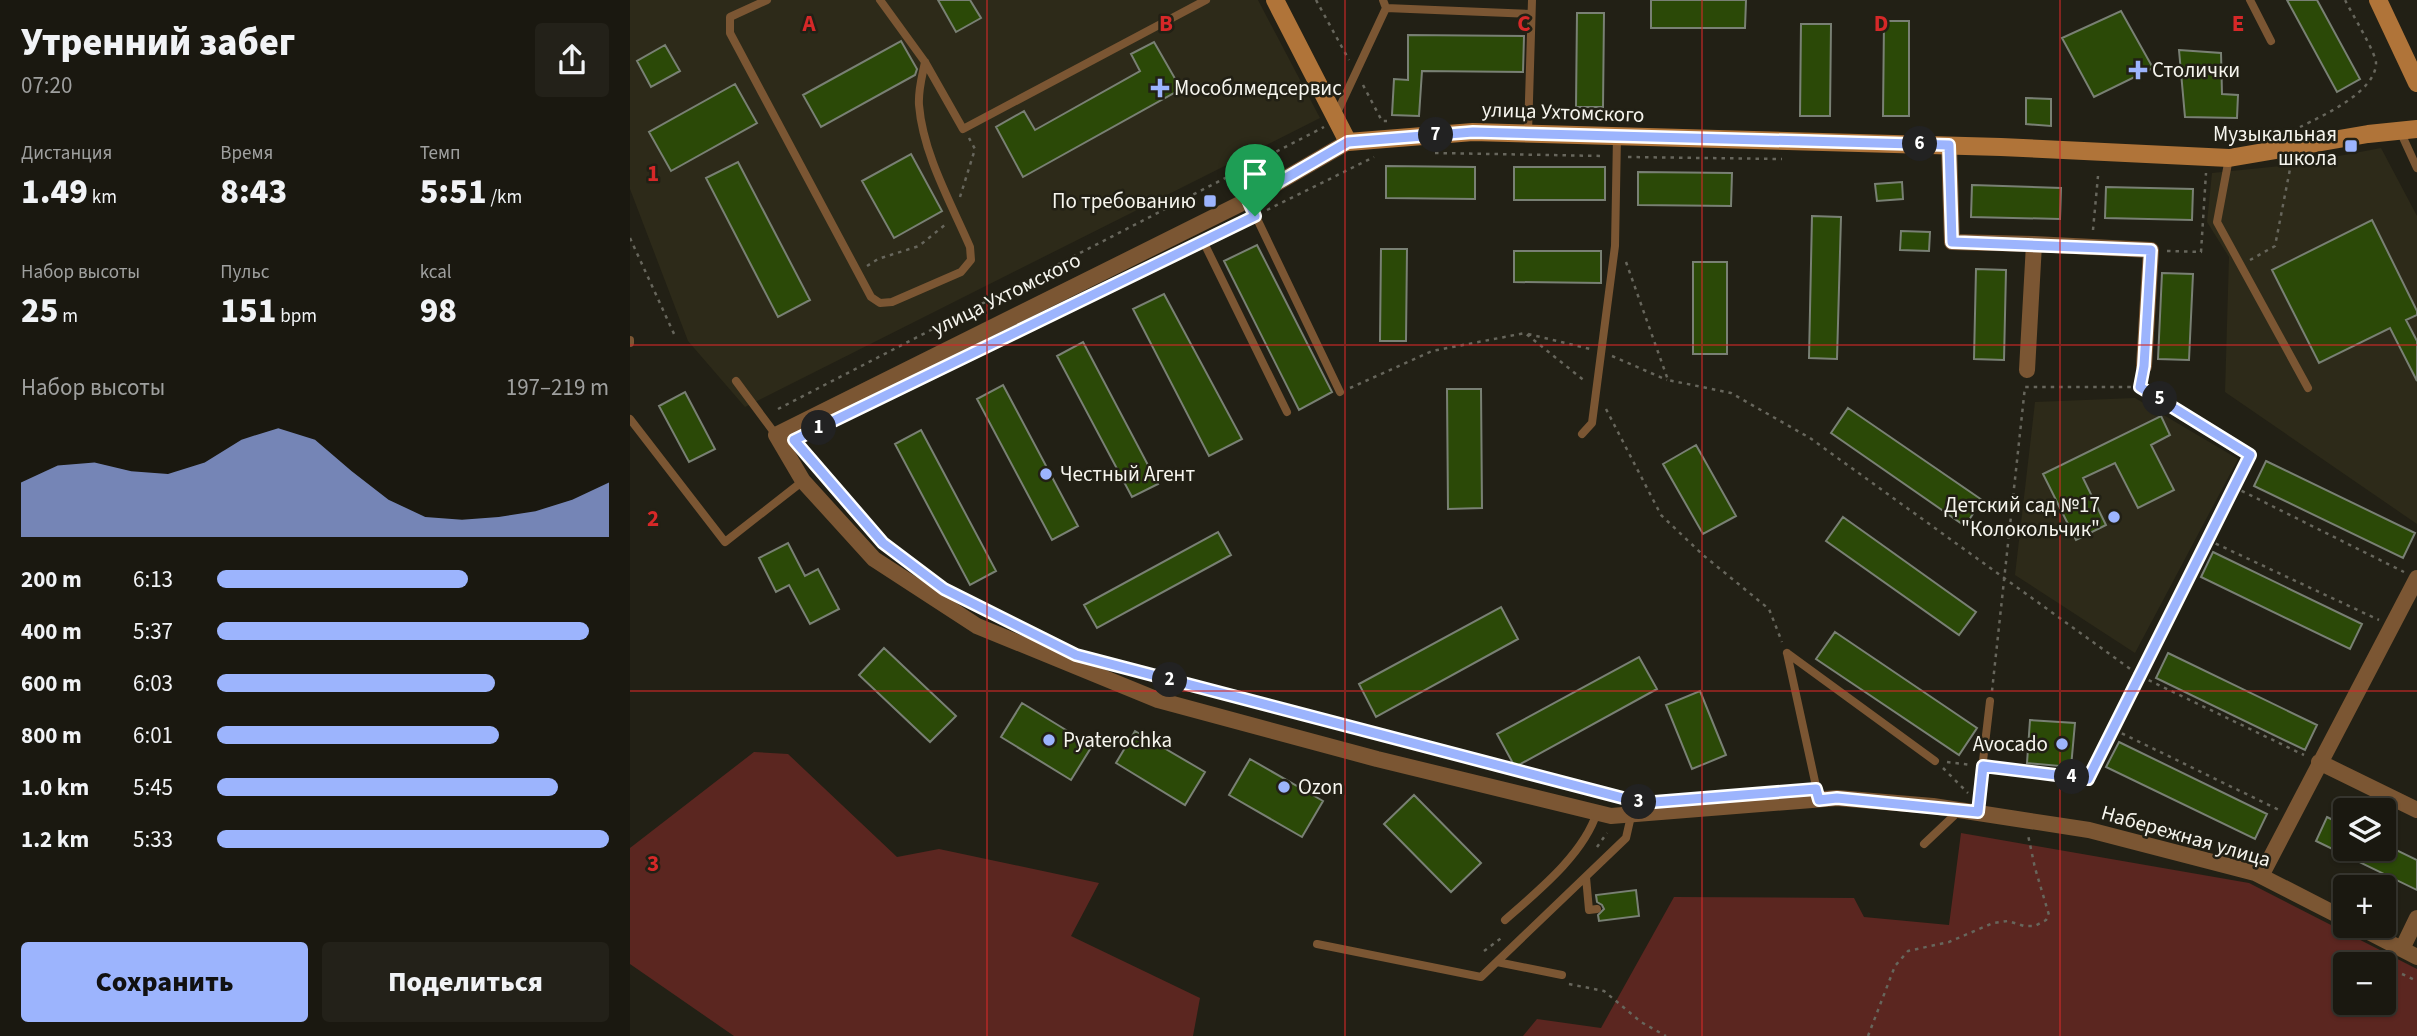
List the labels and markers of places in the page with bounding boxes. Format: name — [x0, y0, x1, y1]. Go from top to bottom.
place label: Столички — [2152, 55, 2240, 85]
marker: Столички — [2130, 62, 2146, 78]
place label: Мособлмедсервис — [1174, 73, 1342, 103]
marker: Мособлмедсервис — [1152, 80, 1168, 96]
pin: 7 — [1418, 118, 1454, 152]
place label: Музыкальная школа — [2213, 119, 2337, 173]
pin: 6 — [1902, 127, 1938, 162]
marker: Музыкальная школа — [2343, 138, 2359, 154]
pin — [1225, 144, 1285, 216]
place label: По требованию — [1052, 186, 1196, 216]
marker: По требованию — [1202, 193, 1218, 209]
pin: 5 — [2142, 382, 2178, 416]
pin: 1 — [802, 410, 836, 446]
place label: Честный Агент — [1060, 459, 1195, 489]
marker: Честный Агент — [1038, 466, 1054, 482]
place label: Детский сад №17 "Колокольчик" — [1944, 490, 2100, 544]
marker: Детский сад №17 "Колокольчик" — [2106, 509, 2122, 525]
pin: 2 — [1152, 662, 1188, 698]
place label: Pyaterochka — [1063, 725, 1172, 755]
place label: Avocado — [1973, 729, 2048, 759]
marker: Pyaterochka — [1041, 732, 1057, 748]
marker: Avocado — [2054, 736, 2070, 752]
pin: 4 — [2054, 760, 2090, 794]
place label: Ozon — [1298, 772, 1343, 802]
marker: Ozon — [1276, 779, 1292, 795]
pin: 3 — [1622, 784, 1656, 820]

